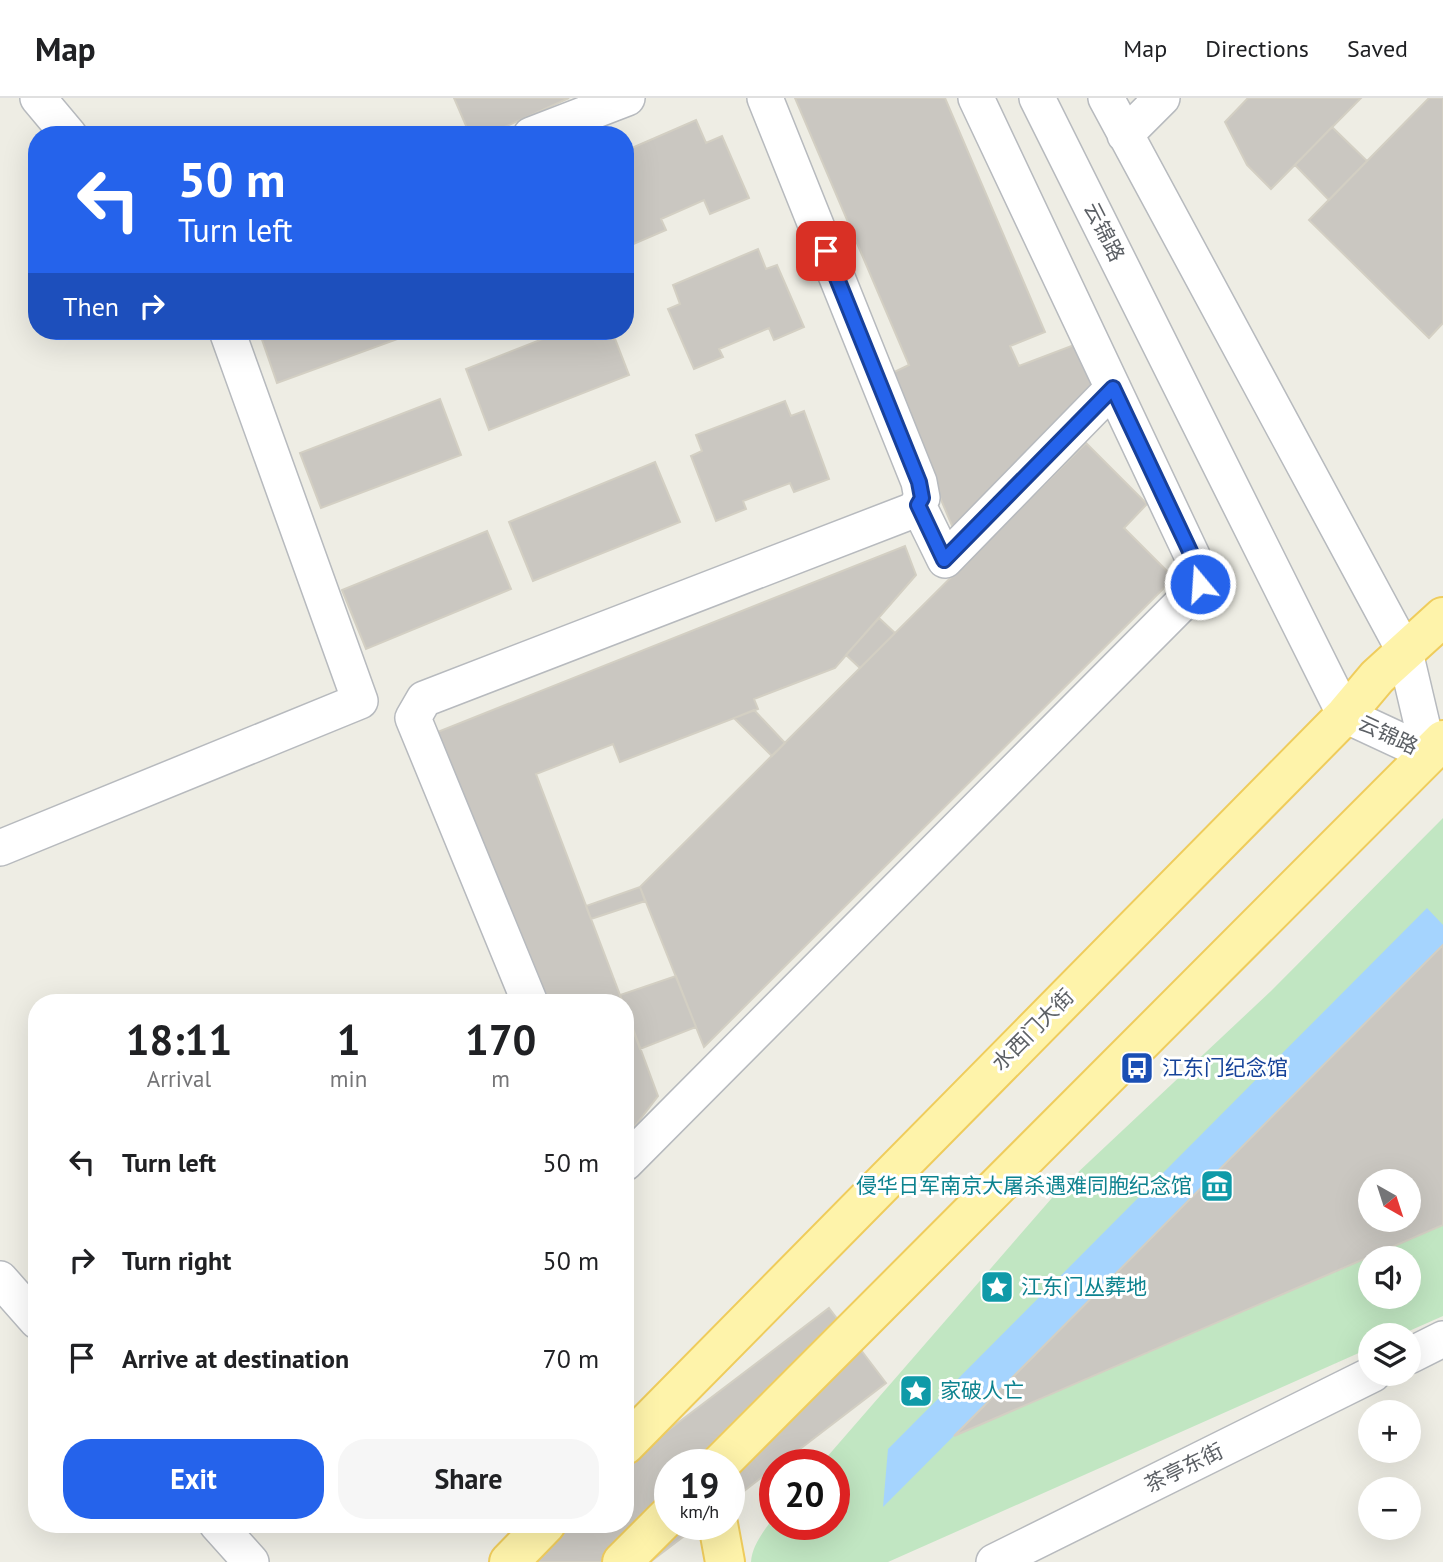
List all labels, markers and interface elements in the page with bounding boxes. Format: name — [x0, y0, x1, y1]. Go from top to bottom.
text: Map — [35, 27, 96, 70]
text: Map — [1123, 33, 1167, 64]
text: Directions — [1205, 33, 1309, 64]
text: Saved — [1347, 33, 1408, 64]
text: 50 m — [178, 147, 285, 211]
icon: left — [63, 154, 154, 245]
street label: 云锦路 — [1078, 198, 1131, 266]
text: Turn left — [178, 209, 293, 251]
pin — [796, 221, 856, 281]
icon: arrive — [807, 232, 845, 270]
icon: right — [133, 287, 171, 325]
text: Then — [63, 290, 119, 323]
position arrow — [1163, 547, 1237, 621]
street label: 云锦路 — [1354, 709, 1422, 760]
street label: 水西门大街 — [986, 983, 1079, 1076]
text: 18:11 — [126, 1012, 232, 1067]
text: 1 — [337, 1012, 360, 1067]
text: 170 — [465, 1012, 536, 1067]
bus stop icon: 江东门纪念馆 — [1118, 1049, 1156, 1087]
place label: 江东门纪念馆 — [1162, 1054, 1288, 1081]
text: Arrival — [147, 1064, 211, 1093]
text: min — [330, 1064, 367, 1093]
text: m — [491, 1064, 510, 1093]
icon: left — [63, 1143, 101, 1181]
text: Turn left — [122, 1146, 216, 1179]
text: 50 m — [543, 1146, 599, 1179]
museum icon: 侵华日军南京大屠杀遇难同胞纪念馆 — [1198, 1167, 1236, 1205]
north arrow — [1358, 1169, 1421, 1232]
map controls — [1358, 1169, 1421, 1540]
place label: 侵华日军南京大屠杀遇难同胞纪念馆 — [856, 1172, 1192, 1199]
icon: right — [63, 1241, 101, 1279]
text: Turn right — [122, 1244, 231, 1277]
text: 50 m — [543, 1244, 599, 1277]
button: sound — [1358, 1246, 1421, 1309]
place icon: 江东门丛葬地 — [978, 1268, 1016, 1306]
place label: 江东门丛葬地 — [1021, 1273, 1147, 1300]
button: layers — [1358, 1323, 1421, 1386]
icon: arrive — [63, 1339, 101, 1377]
text: Arrive at destination — [122, 1342, 349, 1375]
text: 70 m — [543, 1342, 599, 1375]
place icon: 家破人亡 — [897, 1372, 935, 1410]
place label: 家破人亡 — [940, 1377, 1024, 1404]
button: + — [1358, 1400, 1421, 1463]
street label: 茶亭东街 — [1140, 1437, 1227, 1498]
button: Exit — [63, 1439, 324, 1519]
button: Share — [338, 1439, 599, 1519]
speed limit sign: 20 — [759, 1449, 850, 1540]
text: 19 — [680, 1462, 719, 1508]
button: − — [1358, 1477, 1421, 1540]
text: km/h — [680, 1500, 719, 1523]

